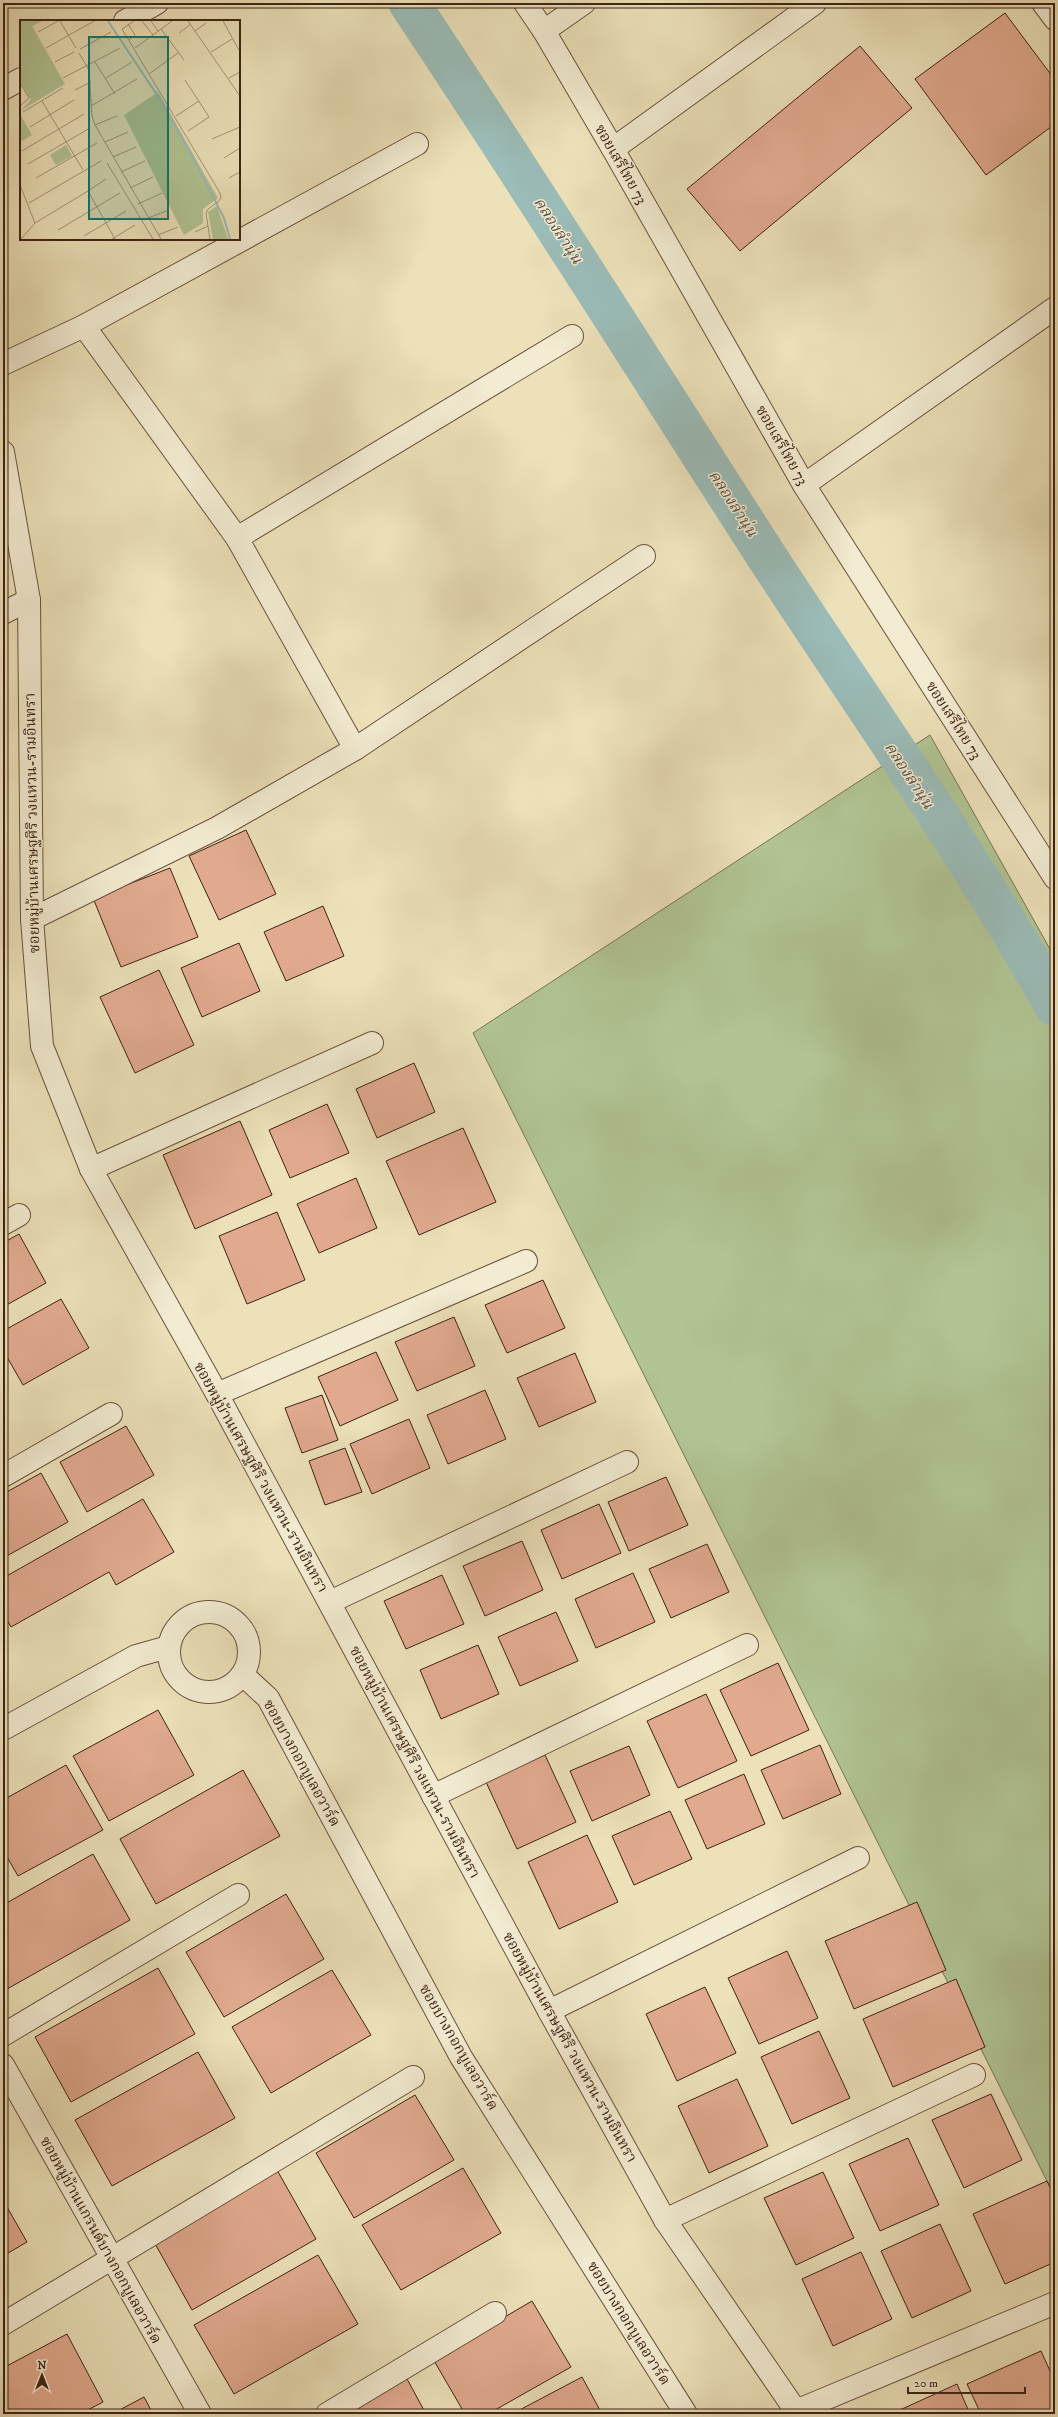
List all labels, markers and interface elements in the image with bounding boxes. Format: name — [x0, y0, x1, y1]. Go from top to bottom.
inset map — [20, 20, 240, 240]
street label: ซอยเสรีไทย 73 — [590, 120, 653, 208]
water label: คลองลำนุ่น — [529, 193, 587, 268]
street label: ซอยเสรีไทย 73 — [751, 401, 814, 489]
water label: คลองลำนุ่น — [704, 466, 762, 541]
street label: ซอยเสรีไทย 73 — [921, 677, 988, 763]
street label: ซอยหมู่บ้านเศรษฐศิริ วงแหวน-รามอินทรา — [21, 693, 44, 953]
water label: คลองลำนุ่น — [880, 738, 938, 813]
street label: ซอยหมู่บ้านเศรษฐศิริ วงแหวน-รามอินทรา — [189, 1359, 332, 1596]
street label: ซอยหมู่บ้านเศรษฐศิริ วงแหวน-รามอินทรา — [345, 1643, 484, 1882]
street label: ซอยบางกอกบูเลอวาร์ด — [259, 1696, 345, 1830]
street label: ซอยหมู่บ้านเศรษฐศิริ วงแหวน-รามอินทรา — [498, 1929, 641, 2166]
street label: ซอยบางกอกบูเลอวาร์ด — [415, 1980, 503, 2114]
street label: ซอยหมู่บ้านแกรนด์บางกอกบูเลอวาร์ด — [35, 2133, 167, 2347]
street label: ซอยบางกอกบูเลอวาร์ด — [583, 2257, 675, 2389]
north arrow — [22, 2355, 62, 2395]
text: N — [37, 2359, 47, 2373]
scale bar — [908, 2369, 1025, 2395]
text: 20 m — [914, 2376, 938, 2391]

